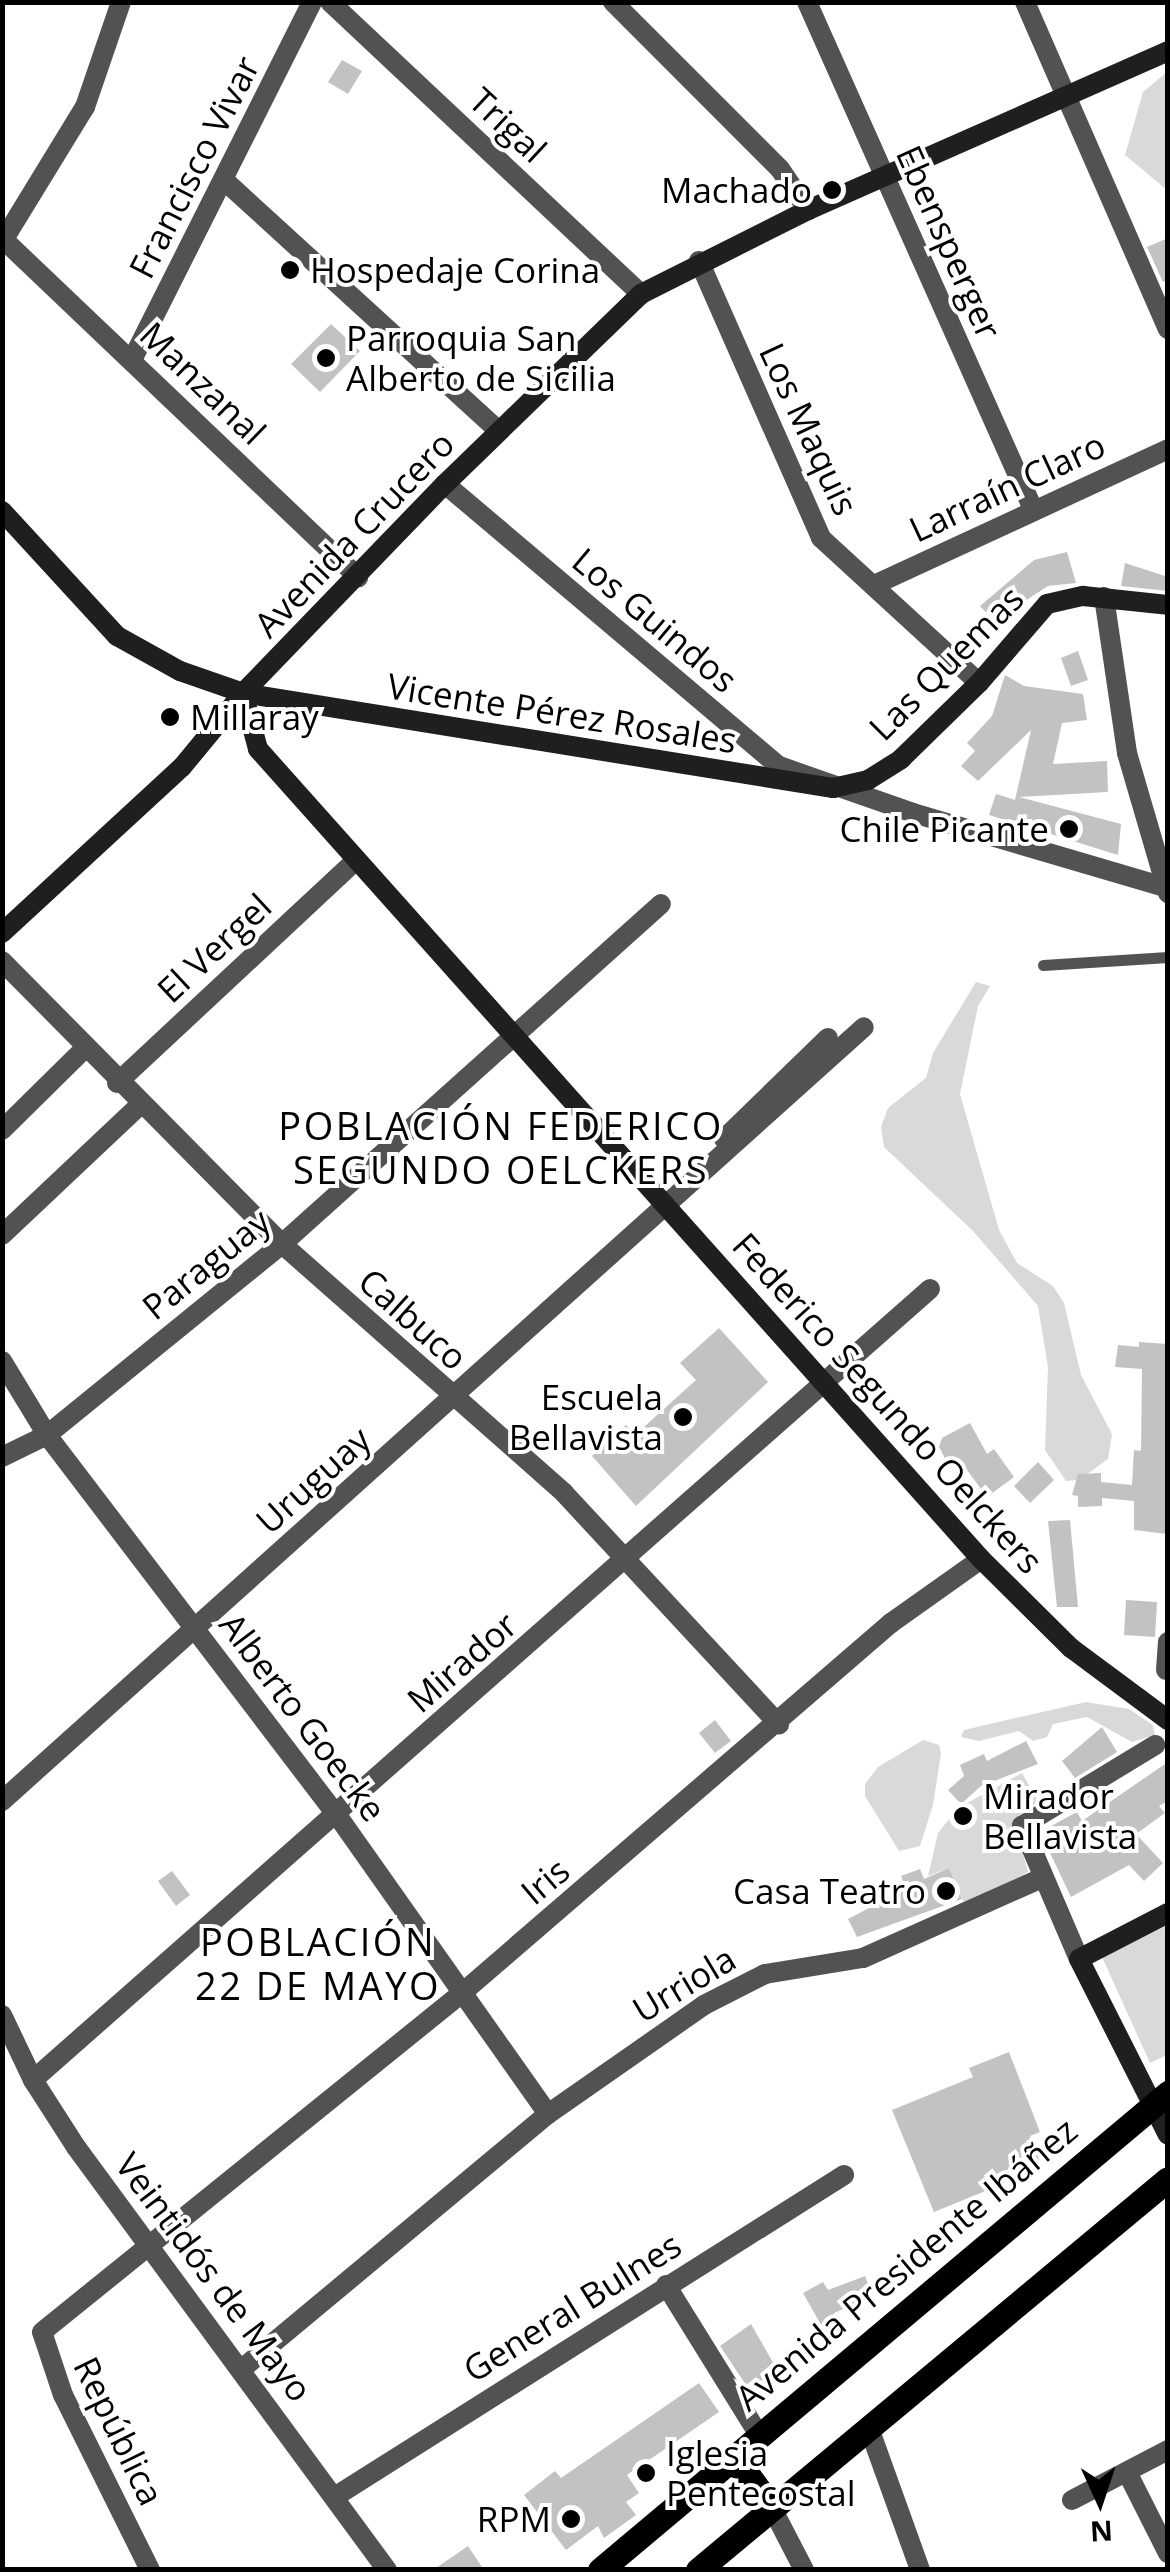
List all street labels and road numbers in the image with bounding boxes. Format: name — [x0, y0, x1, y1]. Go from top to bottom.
street label: Francisco Vivar — [120, 49, 268, 285]
street label: Trigal — [461, 79, 555, 171]
street label: Ebensperger — [888, 139, 1010, 345]
street label: Manzanal — [132, 313, 274, 453]
street label: Los Maquis — [751, 337, 867, 521]
street label: Avenida Crucero — [245, 423, 463, 645]
street label: Larraín Claro — [903, 423, 1111, 551]
street label: Los Guindos — [564, 539, 746, 701]
street label: Las Quemas — [860, 577, 1032, 749]
street label: Vicente Pérez Rosales — [384, 665, 740, 761]
street label: El Vergel — [149, 885, 279, 1011]
street label: Paraguay — [134, 1200, 278, 1328]
street label: Federico Segundo Oelckers — [724, 1224, 1052, 1582]
street label: Calbuco — [350, 1260, 476, 1378]
street label: Uruguay — [247, 1418, 379, 1542]
street label: Mirador — [399, 1603, 525, 1721]
street label: Alberto Goecke — [211, 1605, 395, 1829]
street label: Iris — [513, 1849, 577, 1913]
street label: Urriola — [625, 1937, 743, 2031]
street label: Avenida Presidente Ibáñez — [727, 2109, 1085, 2419]
street label: Veintidós de Mayo — [107, 2145, 321, 2409]
street label: General Bulnes — [455, 2223, 689, 2391]
street label: República — [65, 2350, 173, 2512]

